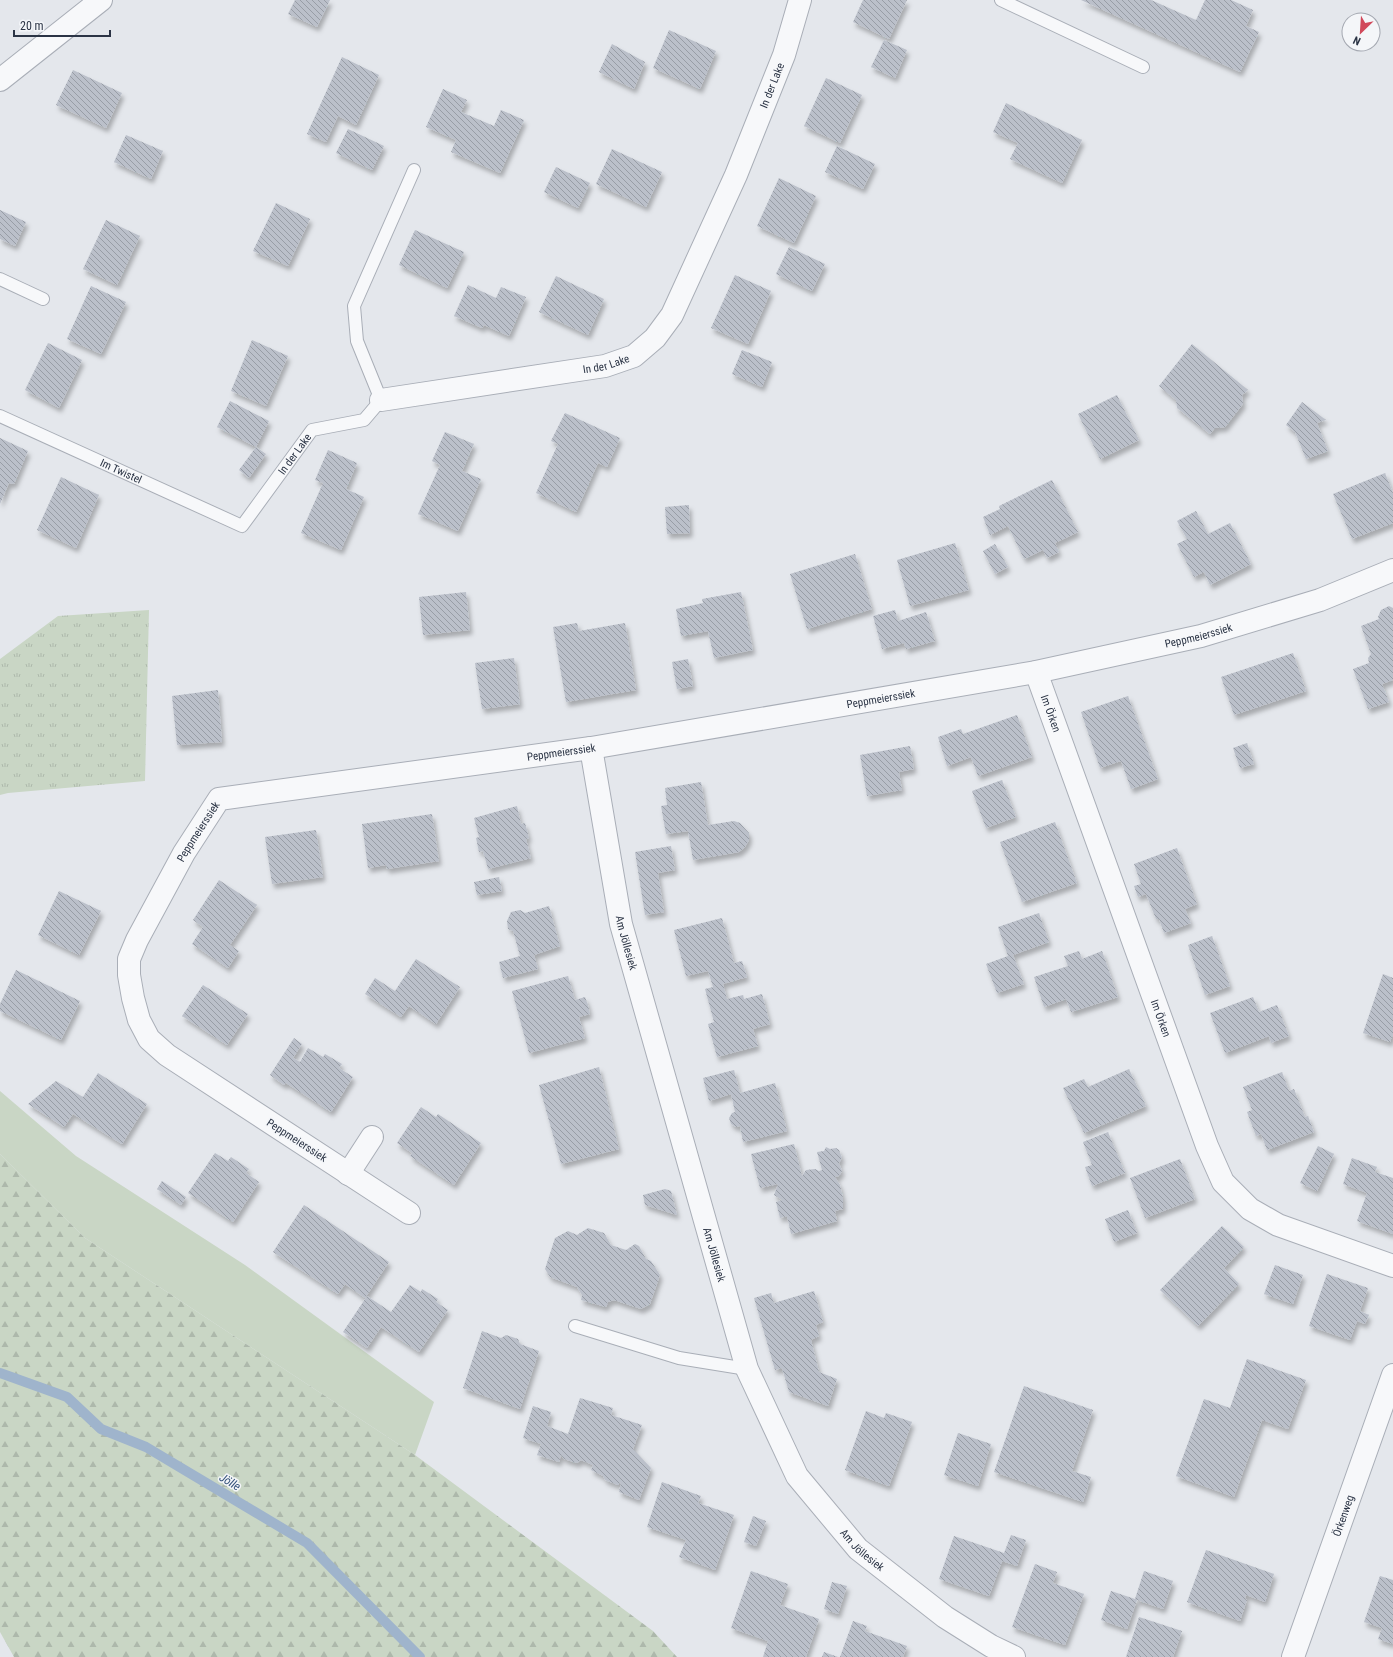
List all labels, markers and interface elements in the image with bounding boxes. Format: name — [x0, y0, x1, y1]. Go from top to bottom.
scale bar — [14, 12, 110, 38]
north arrow — [1341, 12, 1381, 52]
text: 20 m — [20, 19, 44, 33]
text: N — [1351, 33, 1363, 48]
street label: In der Lake — [757, 61, 787, 110]
street label: In der Lake — [582, 352, 631, 376]
street label: In der Lake — [276, 431, 314, 477]
street label: Im Twistel — [98, 456, 144, 487]
street label: Peppmeierssiek — [1164, 621, 1234, 651]
street label: Peppmeierssiek — [846, 687, 916, 711]
street label: Im Örken — [1038, 693, 1063, 734]
street label: Peppmeierssiek — [526, 741, 597, 764]
street label: Peppmeierssiek — [175, 799, 223, 864]
street label: Am Jöllesiek — [613, 915, 640, 972]
street label: Im Örken — [1148, 998, 1173, 1039]
street label: Peppmeierssiek — [264, 1116, 329, 1165]
street label: Am Jöllesiek — [700, 1226, 728, 1283]
water label: Jölle — [217, 1470, 244, 1494]
street label: Örkenweg — [1330, 1493, 1357, 1538]
street label: Am Jöllesiek — [837, 1527, 887, 1574]

